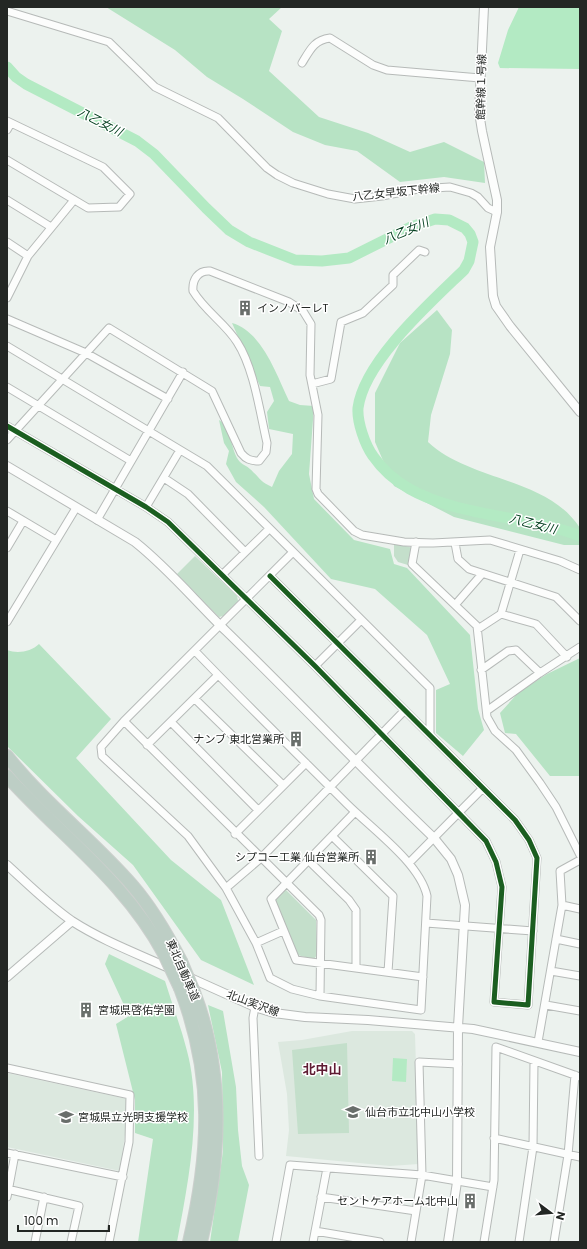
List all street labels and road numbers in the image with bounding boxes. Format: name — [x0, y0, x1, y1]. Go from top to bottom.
street label: 館幹線１号線 — [472, 54, 490, 120]
street label: 八乙女早坂下幹線 — [351, 179, 441, 205]
street label: 東北自動車道 — [162, 937, 204, 1003]
street label: 北山実沢線 — [224, 986, 282, 1020]

